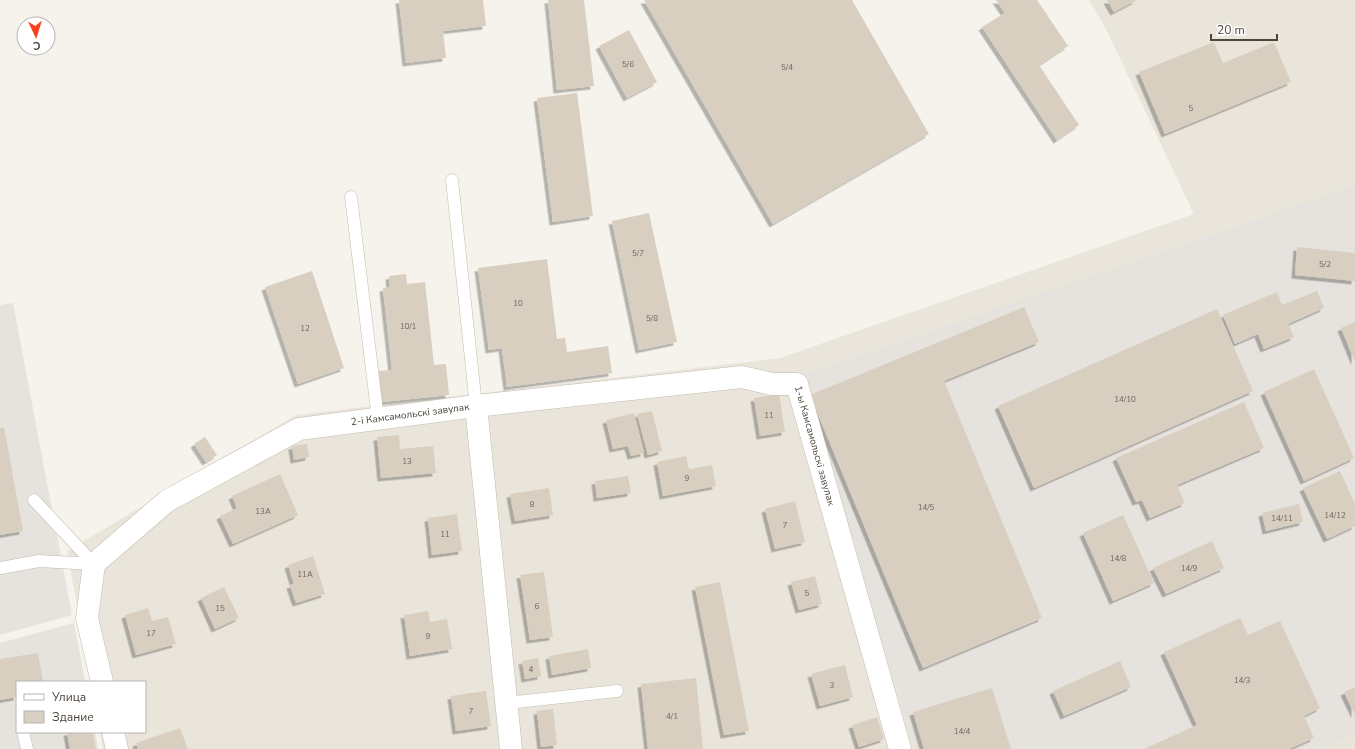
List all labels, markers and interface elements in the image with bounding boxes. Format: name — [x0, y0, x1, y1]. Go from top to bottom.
north arrow — [16, 16, 56, 56]
scale bar — [1211, 16, 1277, 42]
text: 20 m — [1217, 22, 1245, 38]
text: С — [32, 38, 41, 53]
house number: 5/6 — [622, 59, 634, 70]
house number: 5/4 — [781, 62, 793, 73]
house number: 5 — [1189, 103, 1194, 114]
house number: 5/7 — [632, 248, 644, 259]
house number: 5/2 — [1319, 259, 1331, 270]
house number: 10 — [513, 298, 523, 309]
house number: 5/8 — [646, 313, 658, 324]
house number: 10/1 — [400, 321, 417, 332]
house number: 12 — [300, 323, 310, 334]
street label: 1-ы Камсамольскі завулак — [791, 384, 838, 508]
house number: 14/10 — [1114, 394, 1136, 405]
street label: 2-і Камсамольскі завулак — [350, 400, 471, 429]
house number: 11 — [764, 410, 774, 421]
house number: 13 — [402, 456, 412, 467]
house number: 9 — [685, 473, 690, 484]
house number: 8 — [530, 499, 535, 510]
house number: 14/5 — [918, 502, 935, 513]
house number: 13А — [255, 506, 271, 517]
house number: 14/12 — [1324, 510, 1346, 521]
house number: 14/11 — [1271, 513, 1293, 524]
house number: 7 — [783, 520, 788, 531]
house number: 11 — [440, 529, 450, 540]
house number: 14/8 — [1110, 553, 1127, 564]
house number: 14/9 — [1181, 563, 1198, 574]
house number: 11А — [297, 569, 313, 580]
house number: 5 — [805, 588, 810, 599]
house number: 6 — [535, 601, 540, 612]
house number: 15 — [215, 603, 225, 614]
house number: 17 — [146, 628, 156, 639]
house number: 9 — [426, 631, 431, 642]
house number: 4 — [529, 664, 534, 675]
house number: 14/3 — [1234, 675, 1251, 686]
house number: 3 — [830, 680, 835, 691]
legend — [16, 681, 146, 733]
text: Улица — [51, 689, 86, 705]
house number: 7 — [469, 706, 474, 717]
text: Здание — [52, 709, 94, 725]
house number: 4/1 — [666, 711, 678, 722]
house number: 14/4 — [954, 726, 971, 737]

